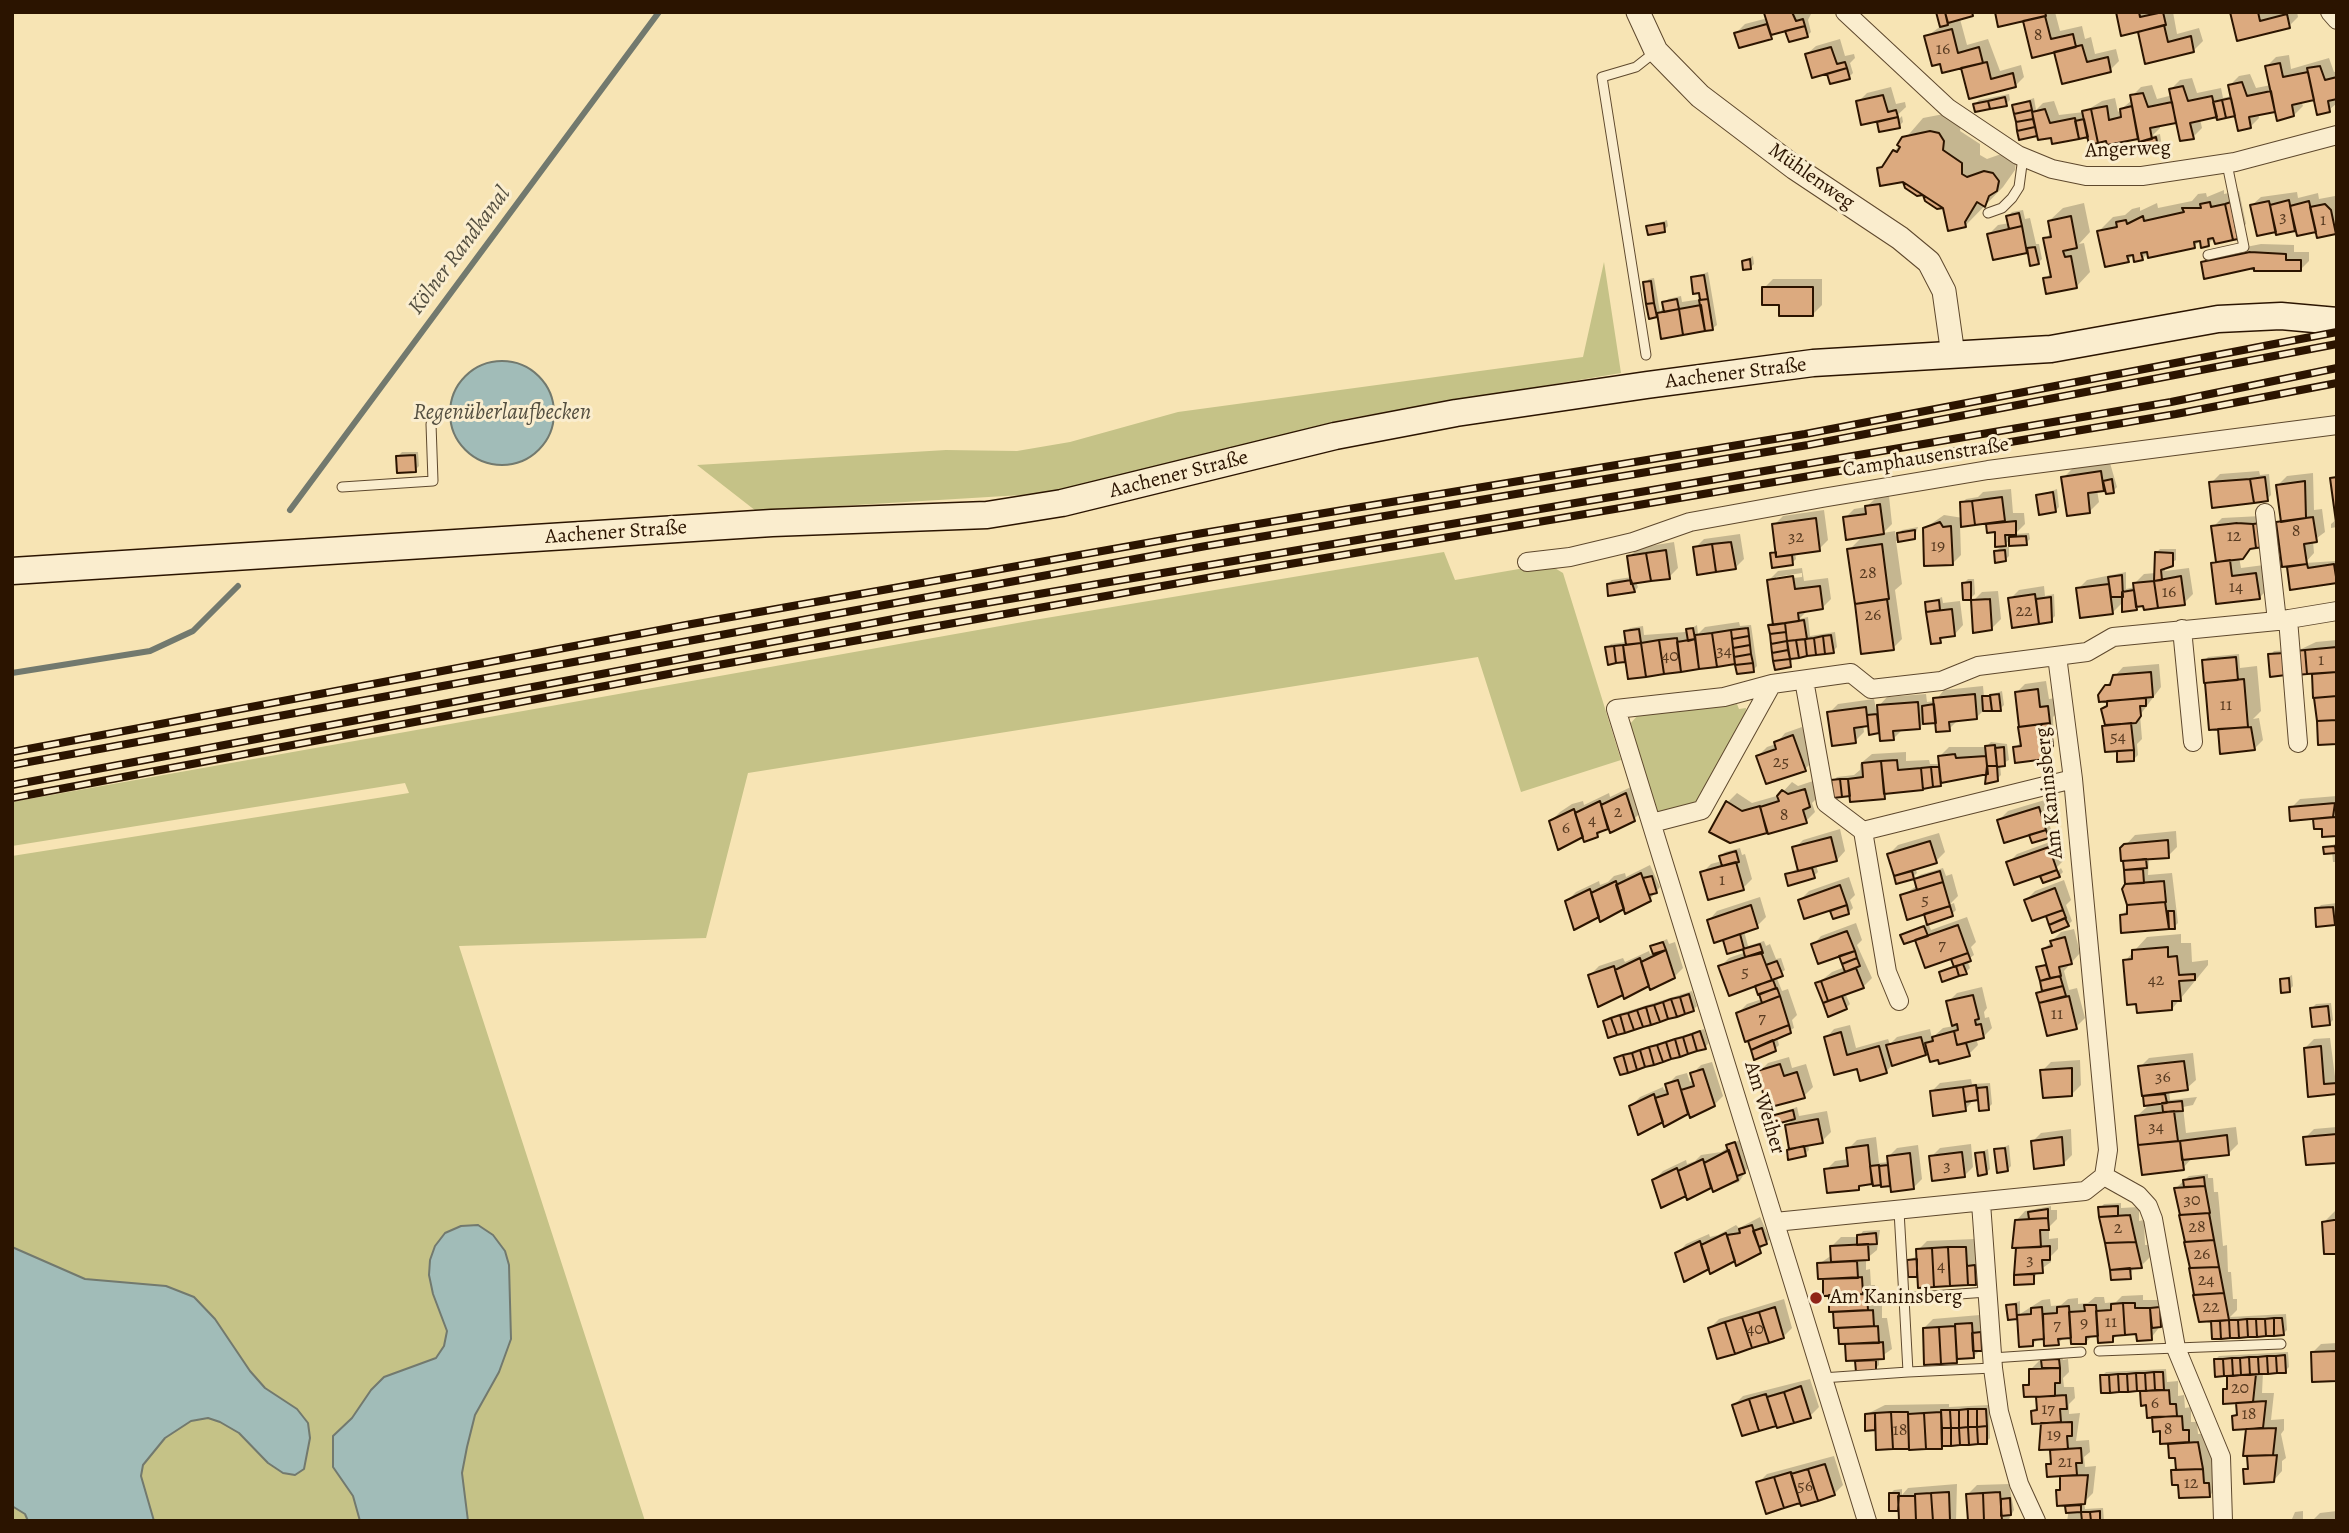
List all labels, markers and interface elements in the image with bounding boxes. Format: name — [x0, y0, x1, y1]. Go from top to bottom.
house number: 8 — [2034, 25, 2042, 47]
house number: 16 — [1936, 39, 1950, 61]
street label: Angerweg — [2085, 136, 2171, 164]
street label: Mühlenweg — [1763, 138, 1859, 216]
water label: Kölner Randkanal — [403, 181, 517, 321]
house number: 3 — [2279, 207, 2287, 229]
house number: 1 — [2320, 210, 2326, 232]
street label: Aachener Straße — [1664, 353, 1808, 395]
water label: Regenüberlaufbecken — [413, 399, 591, 427]
street label: Camphausenstraße — [1841, 432, 2011, 484]
street label: Aachener Straße — [1107, 446, 1251, 504]
street label: Aachener Straße — [544, 515, 688, 551]
house number: 8 — [2292, 521, 2300, 543]
house number: 12 — [2227, 526, 2241, 548]
house number: 32 — [1788, 527, 1804, 549]
house number: 19 — [1931, 536, 1945, 558]
house number: 28 — [1859, 563, 1877, 585]
house number: 14 — [2229, 577, 2243, 599]
house number: 16 — [2162, 582, 2176, 604]
house number: 22 — [2015, 601, 2033, 623]
house number: 26 — [1865, 605, 1881, 627]
house number: 34 — [1716, 641, 1732, 663]
house number: 40 — [1661, 646, 1679, 668]
house number: 1 — [2318, 650, 2324, 672]
house number: 11 — [2220, 695, 2232, 717]
street label: Am Kaninsberg — [2031, 726, 2069, 860]
house number: 54 — [2110, 727, 2126, 749]
house number: 25 — [1773, 752, 1789, 774]
house number: 2 — [1614, 802, 1622, 824]
house number: 8 — [1780, 805, 1788, 827]
house number: 4 — [1588, 810, 1596, 832]
house number: 6 — [1562, 818, 1570, 840]
house number: 1 — [1719, 870, 1725, 892]
house number: 5 — [1921, 890, 1929, 912]
house number: 7 — [1938, 935, 1946, 957]
house number: 5 — [1741, 962, 1749, 984]
house number: 42 — [2148, 970, 2164, 992]
house number: 11 — [2051, 1004, 2063, 1026]
house number: 7 — [1758, 1008, 1766, 1030]
street label: Am Weiher — [1738, 1059, 1790, 1157]
house number: 36 — [2155, 1067, 2171, 1089]
house number: 34 — [2148, 1117, 2164, 1139]
house number: 3 — [1943, 1156, 1951, 1178]
house number: 30 — [2183, 1190, 2201, 1212]
house number: 28 — [2188, 1217, 2206, 1239]
house number: 2 — [2114, 1218, 2122, 1240]
house number: 26 — [2194, 1244, 2210, 1266]
house number: 3 — [2026, 1250, 2034, 1272]
house number: 4 — [1937, 1256, 1945, 1278]
house number: 24 — [2198, 1270, 2214, 1292]
place label: Am Kaninsberg — [1830, 1285, 1962, 1311]
marker: Am Kaninsberg — [1808, 1290, 1824, 1306]
house number: 22 — [2202, 1297, 2220, 1319]
house number: 11 — [2105, 1312, 2117, 1334]
house number: 9 — [2080, 1313, 2088, 1335]
house number: 7 — [2053, 1315, 2061, 1337]
house number: 40 — [1746, 1319, 1764, 1341]
house number: 20 — [2231, 1378, 2249, 1400]
house number: 6 — [2151, 1393, 2159, 1415]
house number: 17 — [2041, 1399, 2055, 1421]
house number: 18 — [2242, 1404, 2256, 1426]
house number: 8 — [2164, 1419, 2172, 1441]
house number: 18 — [1893, 1420, 1907, 1442]
house number: 19 — [2047, 1425, 2061, 1447]
house number: 21 — [2058, 1452, 2072, 1474]
house number: 12 — [2184, 1473, 2198, 1495]
house number: 56 — [1797, 1476, 1813, 1498]

